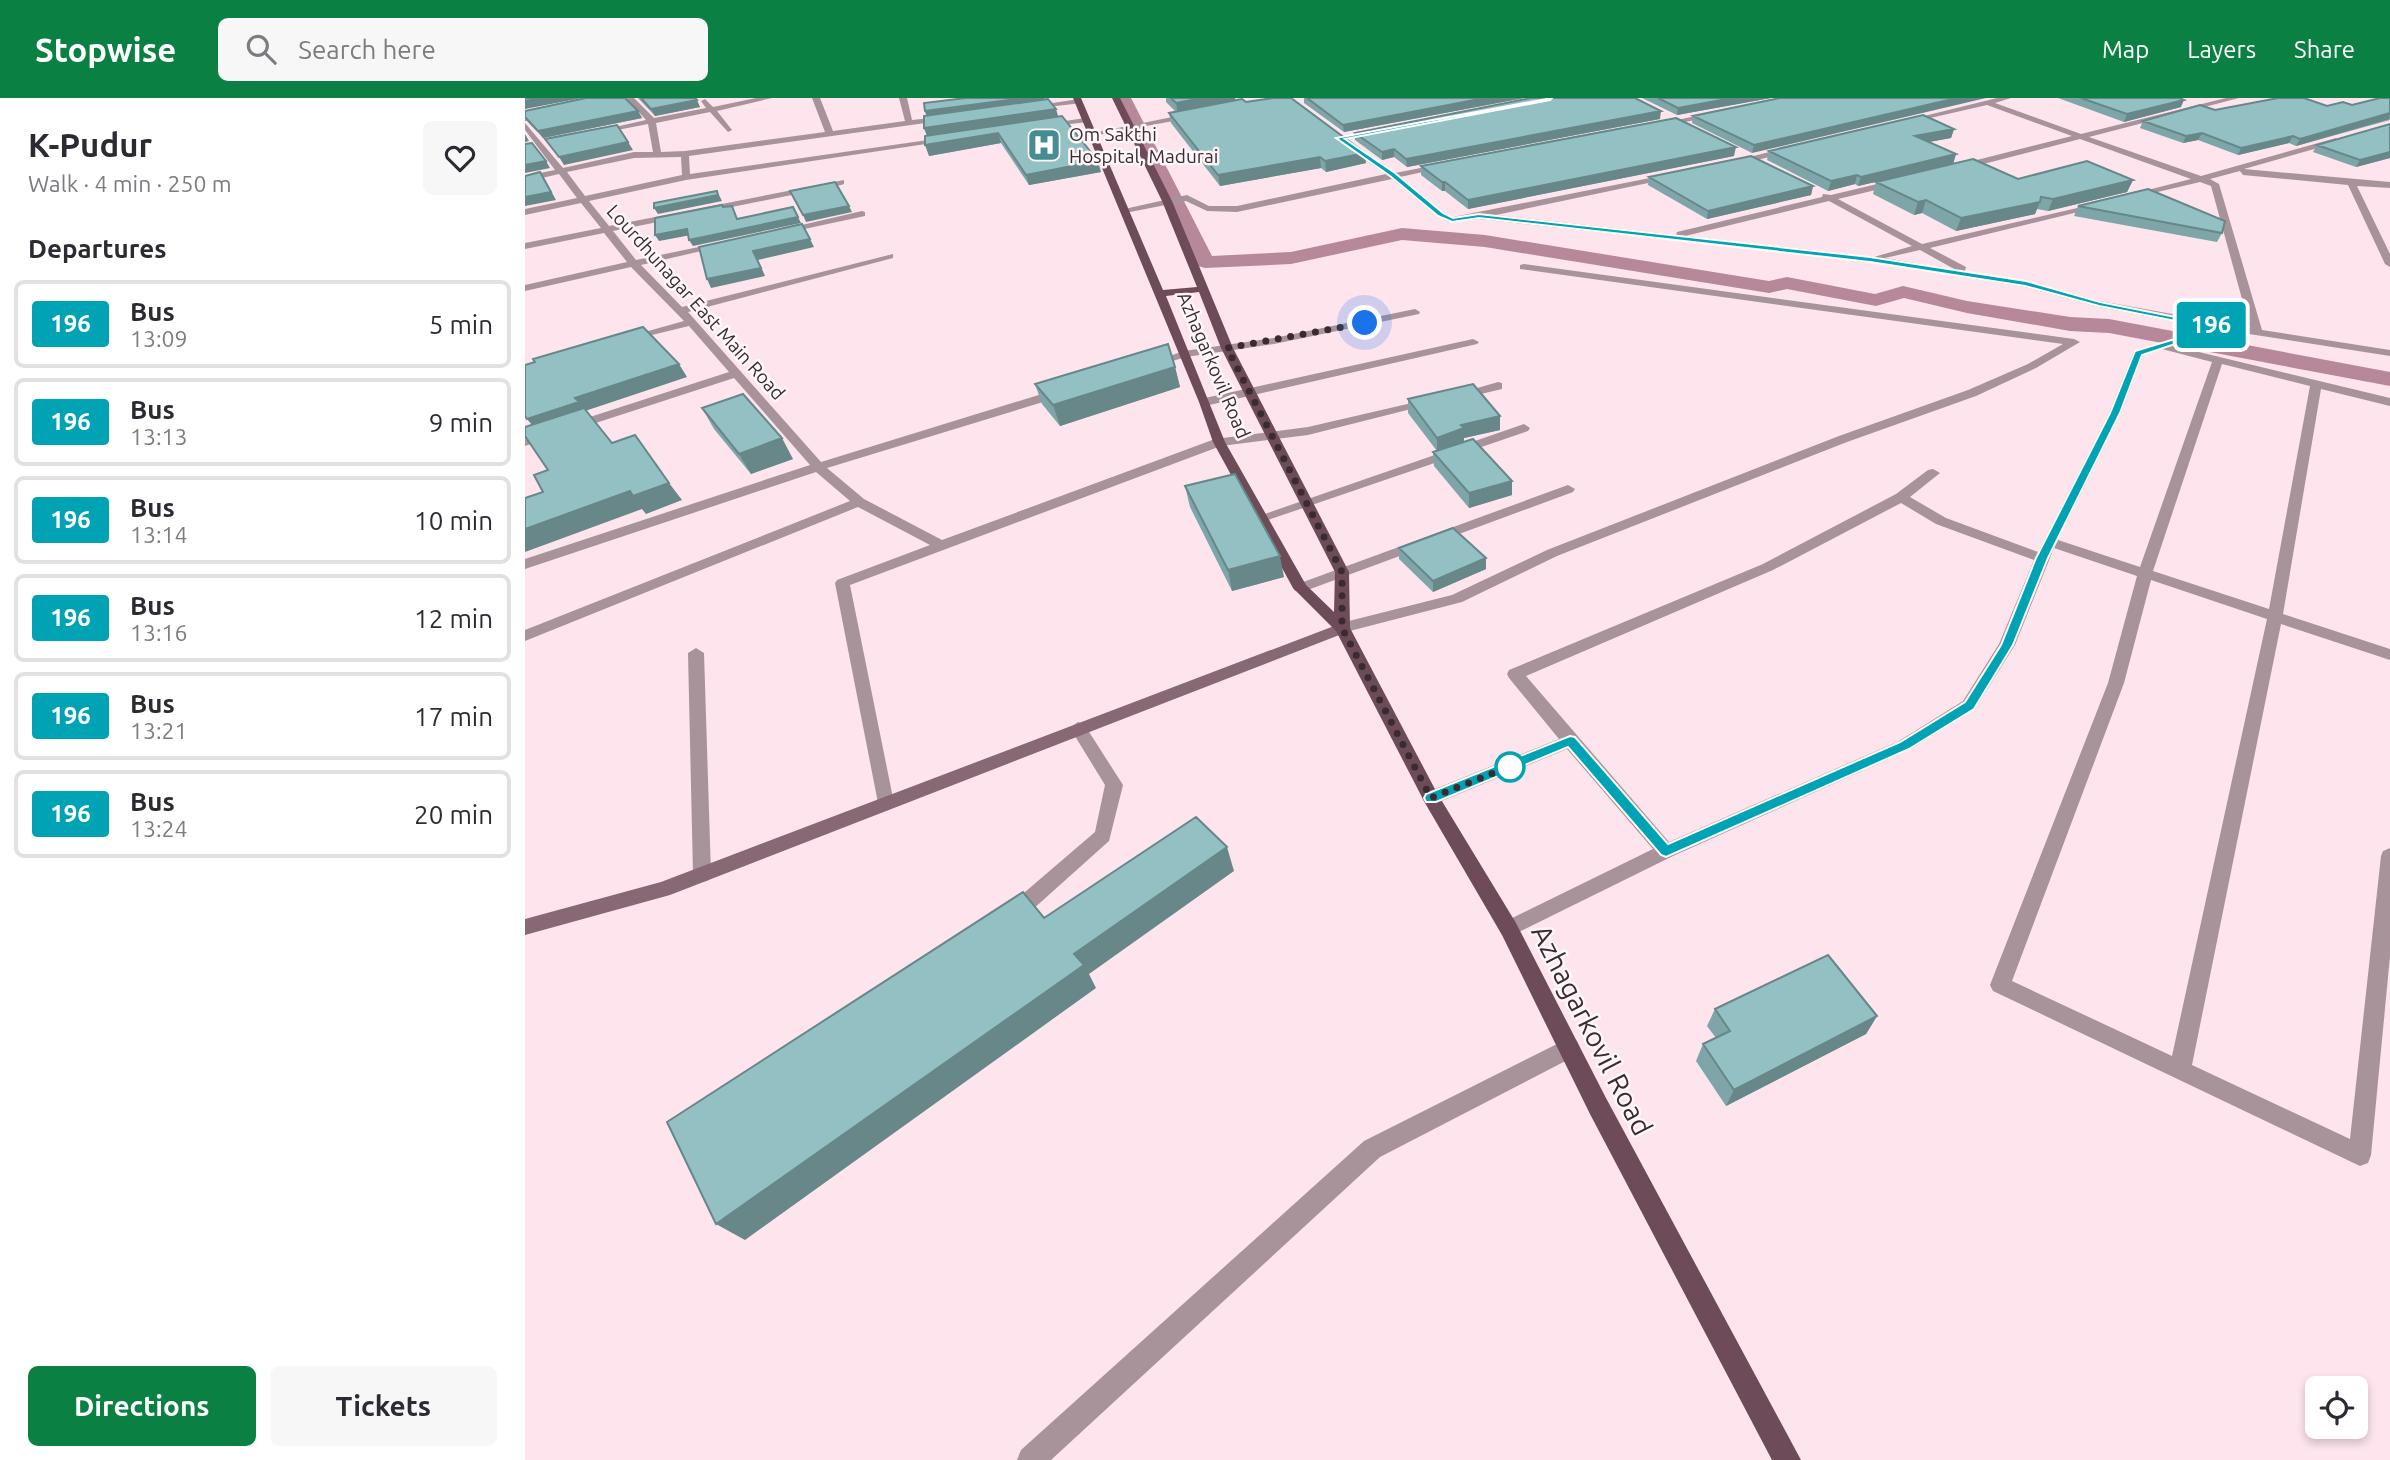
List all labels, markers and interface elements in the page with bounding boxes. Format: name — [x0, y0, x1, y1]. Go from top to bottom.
search box — [218, 18, 708, 81]
icon: search — [242, 30, 280, 68]
text: Stopwise — [35, 31, 176, 68]
text: Search here — [298, 35, 436, 64]
text: Map — [2102, 36, 2149, 63]
text: Layers — [2187, 36, 2256, 63]
text: Share — [2294, 36, 2355, 63]
button: heart — [423, 121, 497, 195]
place label: Om Sakthi Hospital, Madurai — [1069, 123, 1218, 167]
text: K-Pudur — [28, 126, 152, 163]
hospital icon: Om Sakthi Hospital, Madurai — [1025, 126, 1063, 164]
text: Walk · 4 min · 250 m — [28, 171, 232, 196]
street label: Lourdhunagar East Main Road — [603, 200, 789, 404]
text: Departures — [28, 234, 166, 263]
street label: Azhagarkovil Road — [1173, 288, 1255, 442]
text: Bus — [130, 297, 175, 326]
line badge: 196 — [2171, 302, 2251, 348]
your location — [1347, 305, 1382, 340]
text: 196 — [50, 310, 91, 337]
text: 5 min — [429, 310, 493, 339]
text: 196 — [2191, 311, 2231, 338]
text: 13:09 — [130, 326, 188, 351]
text: Bus — [130, 395, 175, 424]
text: 196 — [50, 408, 91, 435]
text: 9 min — [429, 408, 493, 437]
text: 13:13 — [130, 424, 188, 449]
text: Bus — [130, 493, 175, 522]
text: 196 — [50, 506, 91, 533]
text: 10 min — [414, 506, 493, 535]
text: 13:14 — [130, 522, 188, 547]
text: Bus — [130, 591, 175, 620]
text: 196 — [50, 604, 91, 631]
text: 12 min — [414, 604, 493, 633]
text: 13:16 — [130, 620, 188, 645]
text: Bus — [130, 689, 175, 718]
text: 196 — [50, 702, 91, 729]
text: 17 min — [414, 702, 493, 731]
text: 13:21 — [130, 718, 188, 743]
unlabelled marker — [1495, 752, 1525, 782]
text: Bus — [130, 787, 175, 816]
text: 196 — [50, 800, 91, 827]
text: 20 min — [414, 800, 493, 829]
text: 13:24 — [130, 816, 188, 841]
street label: Azhagarkovil Road — [1526, 920, 1659, 1140]
button: Directions — [28, 1366, 256, 1446]
button: Tickets — [270, 1366, 497, 1446]
map controls — [2305, 1376, 2368, 1439]
button: locate — [2305, 1376, 2368, 1439]

